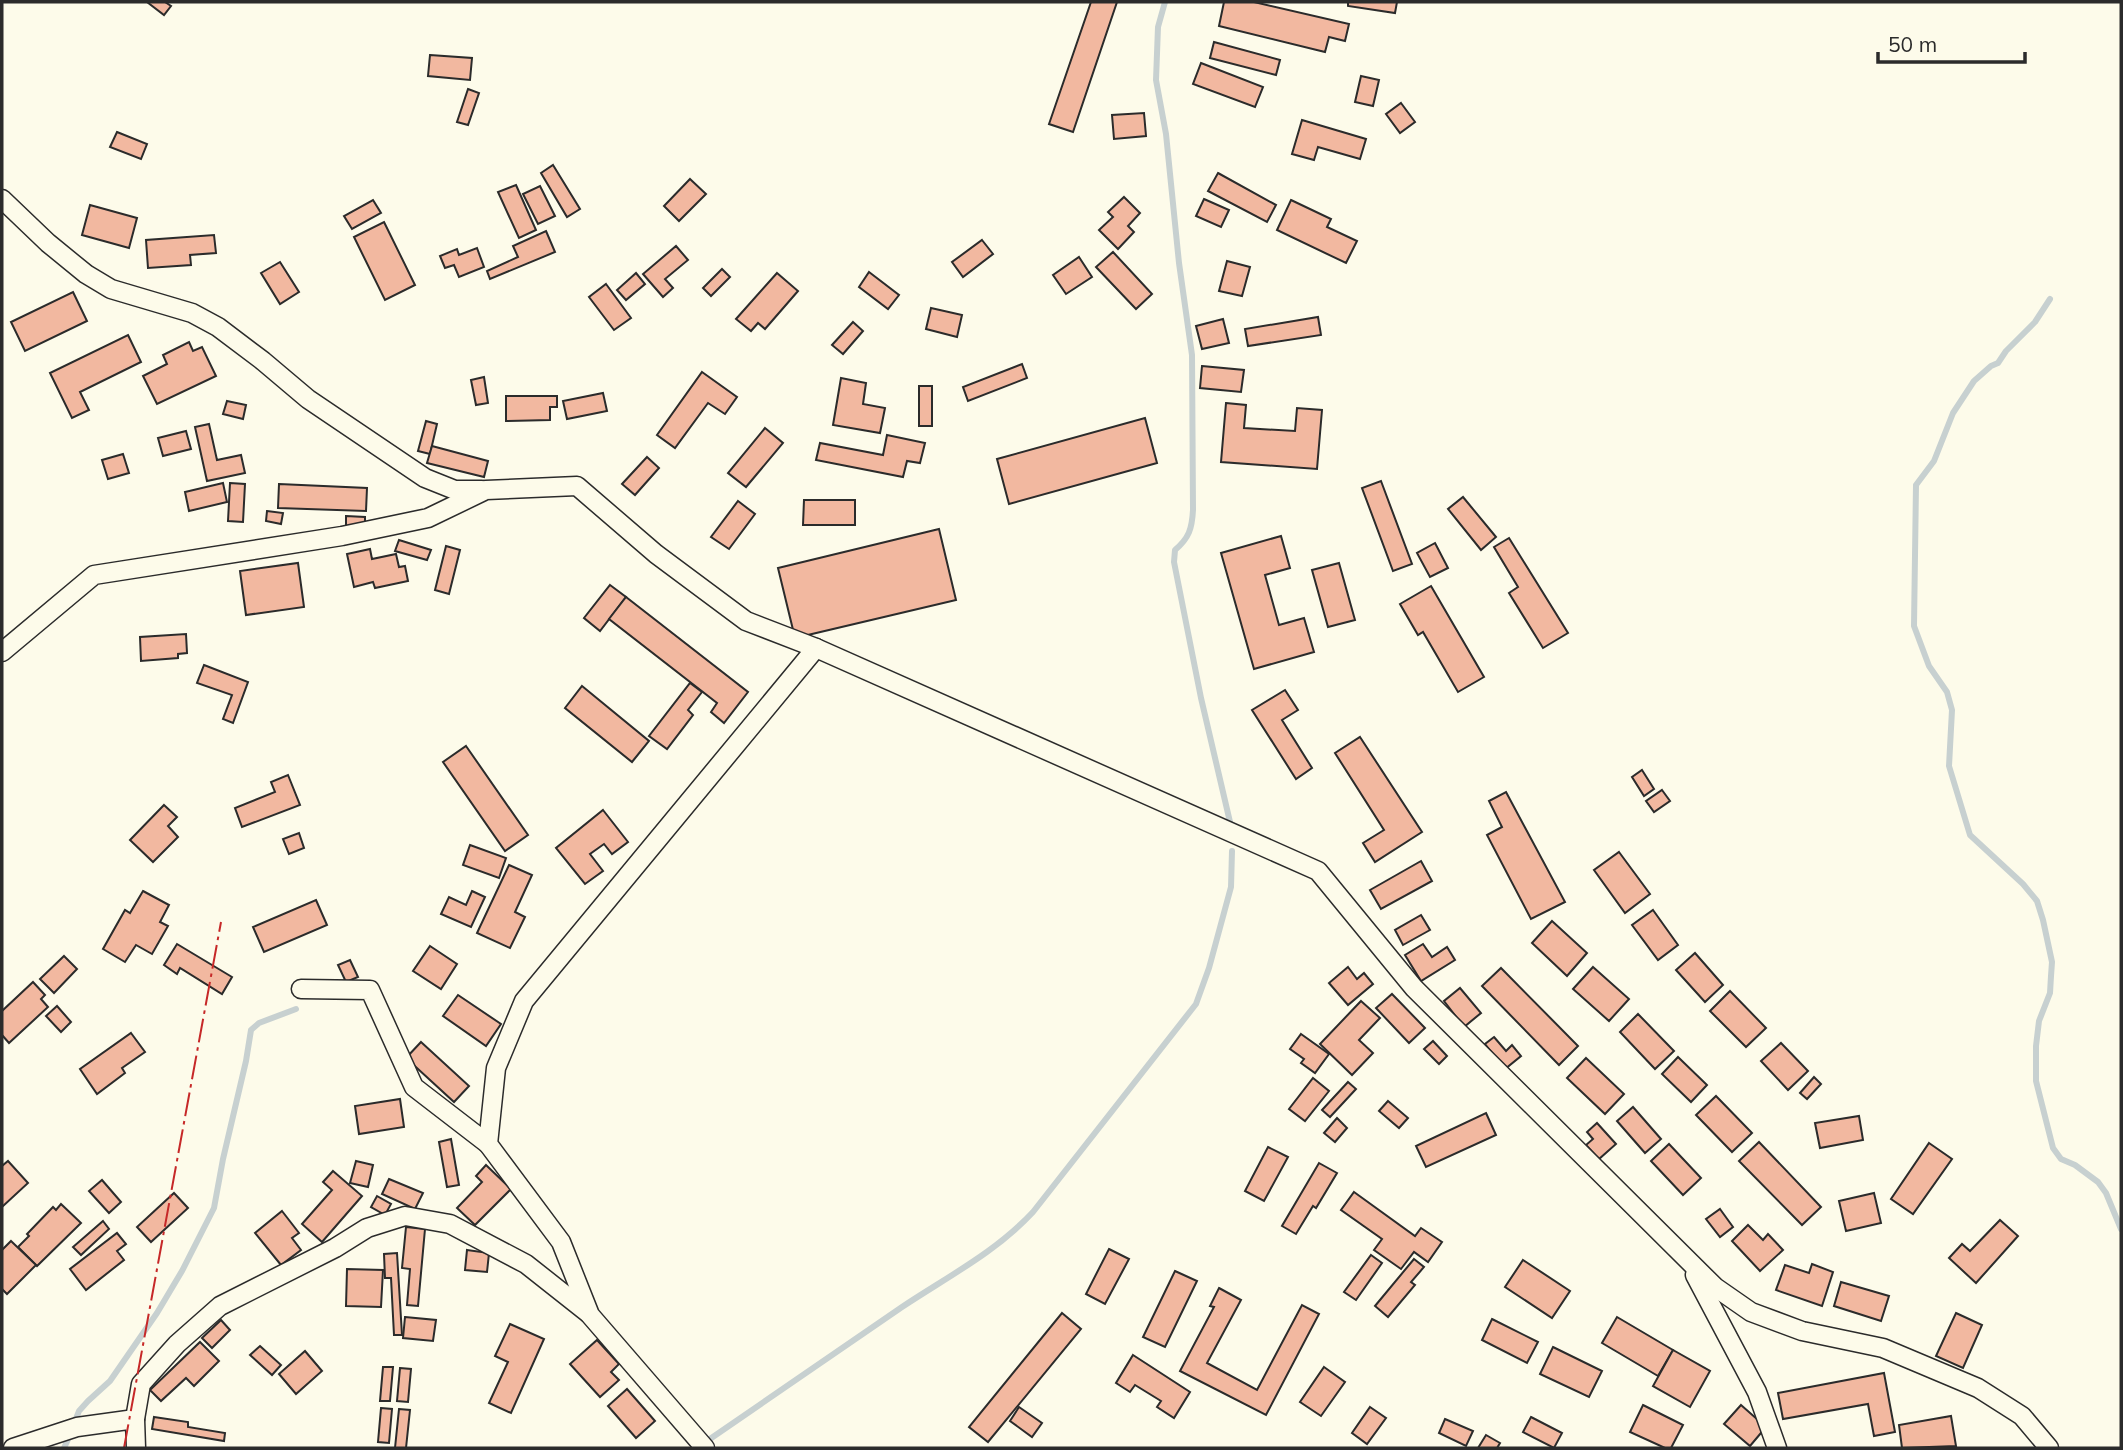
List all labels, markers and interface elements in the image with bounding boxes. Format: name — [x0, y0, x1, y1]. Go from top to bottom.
scale bar — [1878, 21, 2025, 65]
text: 50 m — [1888, 31, 1937, 57]

